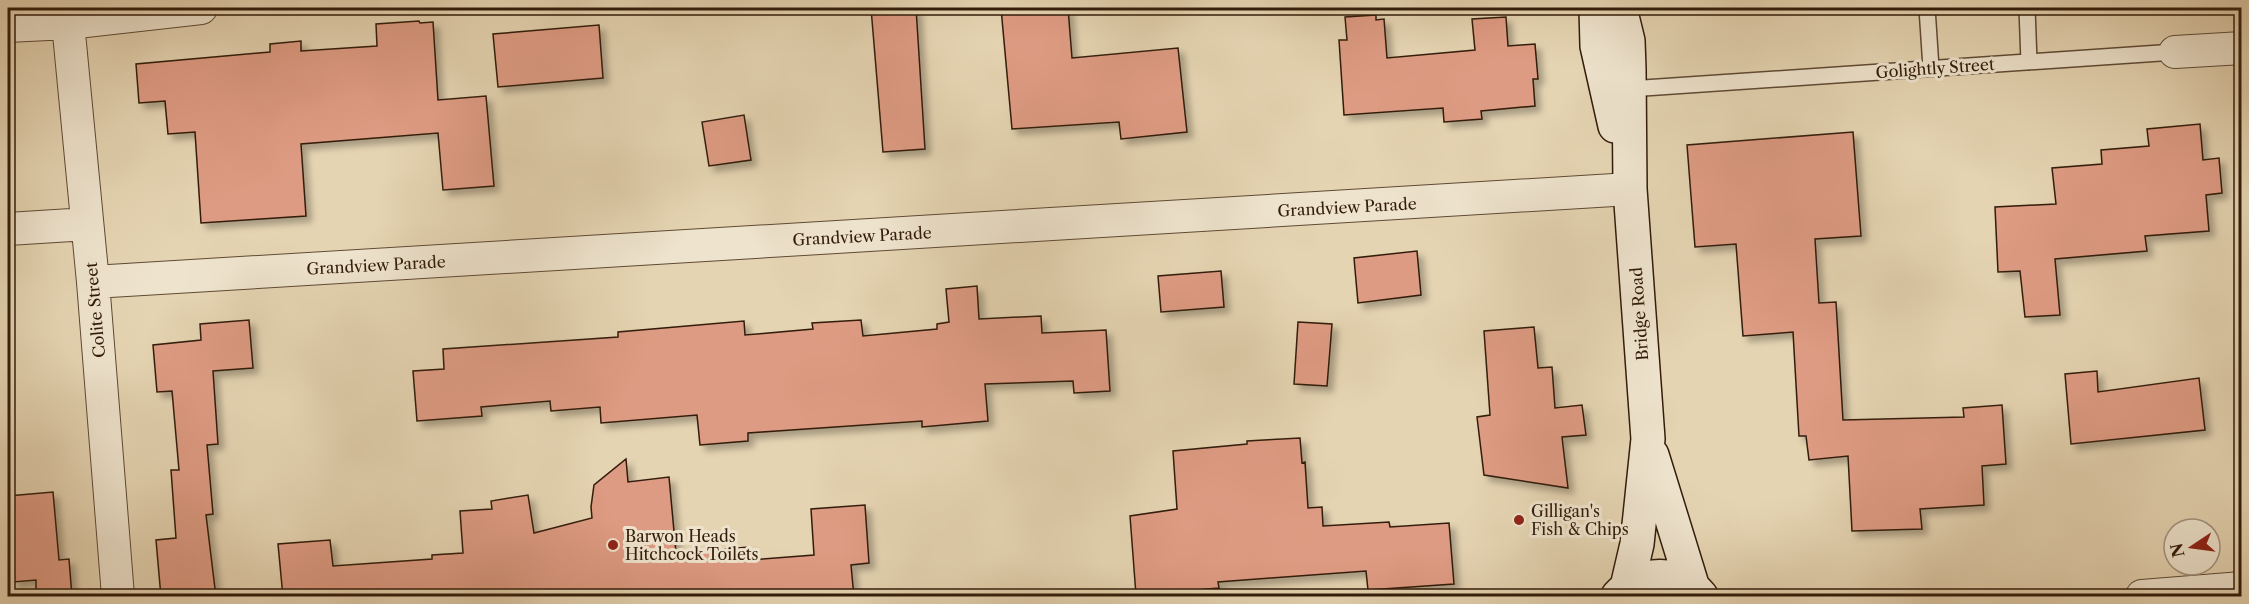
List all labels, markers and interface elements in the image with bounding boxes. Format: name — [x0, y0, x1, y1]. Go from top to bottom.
street label: Golightly Street — [1875, 54, 1995, 82]
street label: Grandview Parade — [1277, 193, 1417, 221]
street label: Grandview Parade — [792, 222, 932, 250]
street label: Grandview Parade — [306, 251, 446, 279]
street label: Colite Street — [81, 261, 109, 359]
street label: Bridge Road — [1626, 266, 1652, 361]
place label: Gilligan's Fish & Chips — [1531, 501, 1629, 539]
marker: Gilligan's Fish & Chips — [1512, 513, 1526, 527]
north arrow — [2162, 517, 2222, 577]
place label: Barwon Heads Hitchcock Toilets — [625, 526, 759, 564]
marker: Barwon Heads Hitchcock Toilets — [606, 538, 620, 552]
text: N — [2166, 541, 2189, 559]

